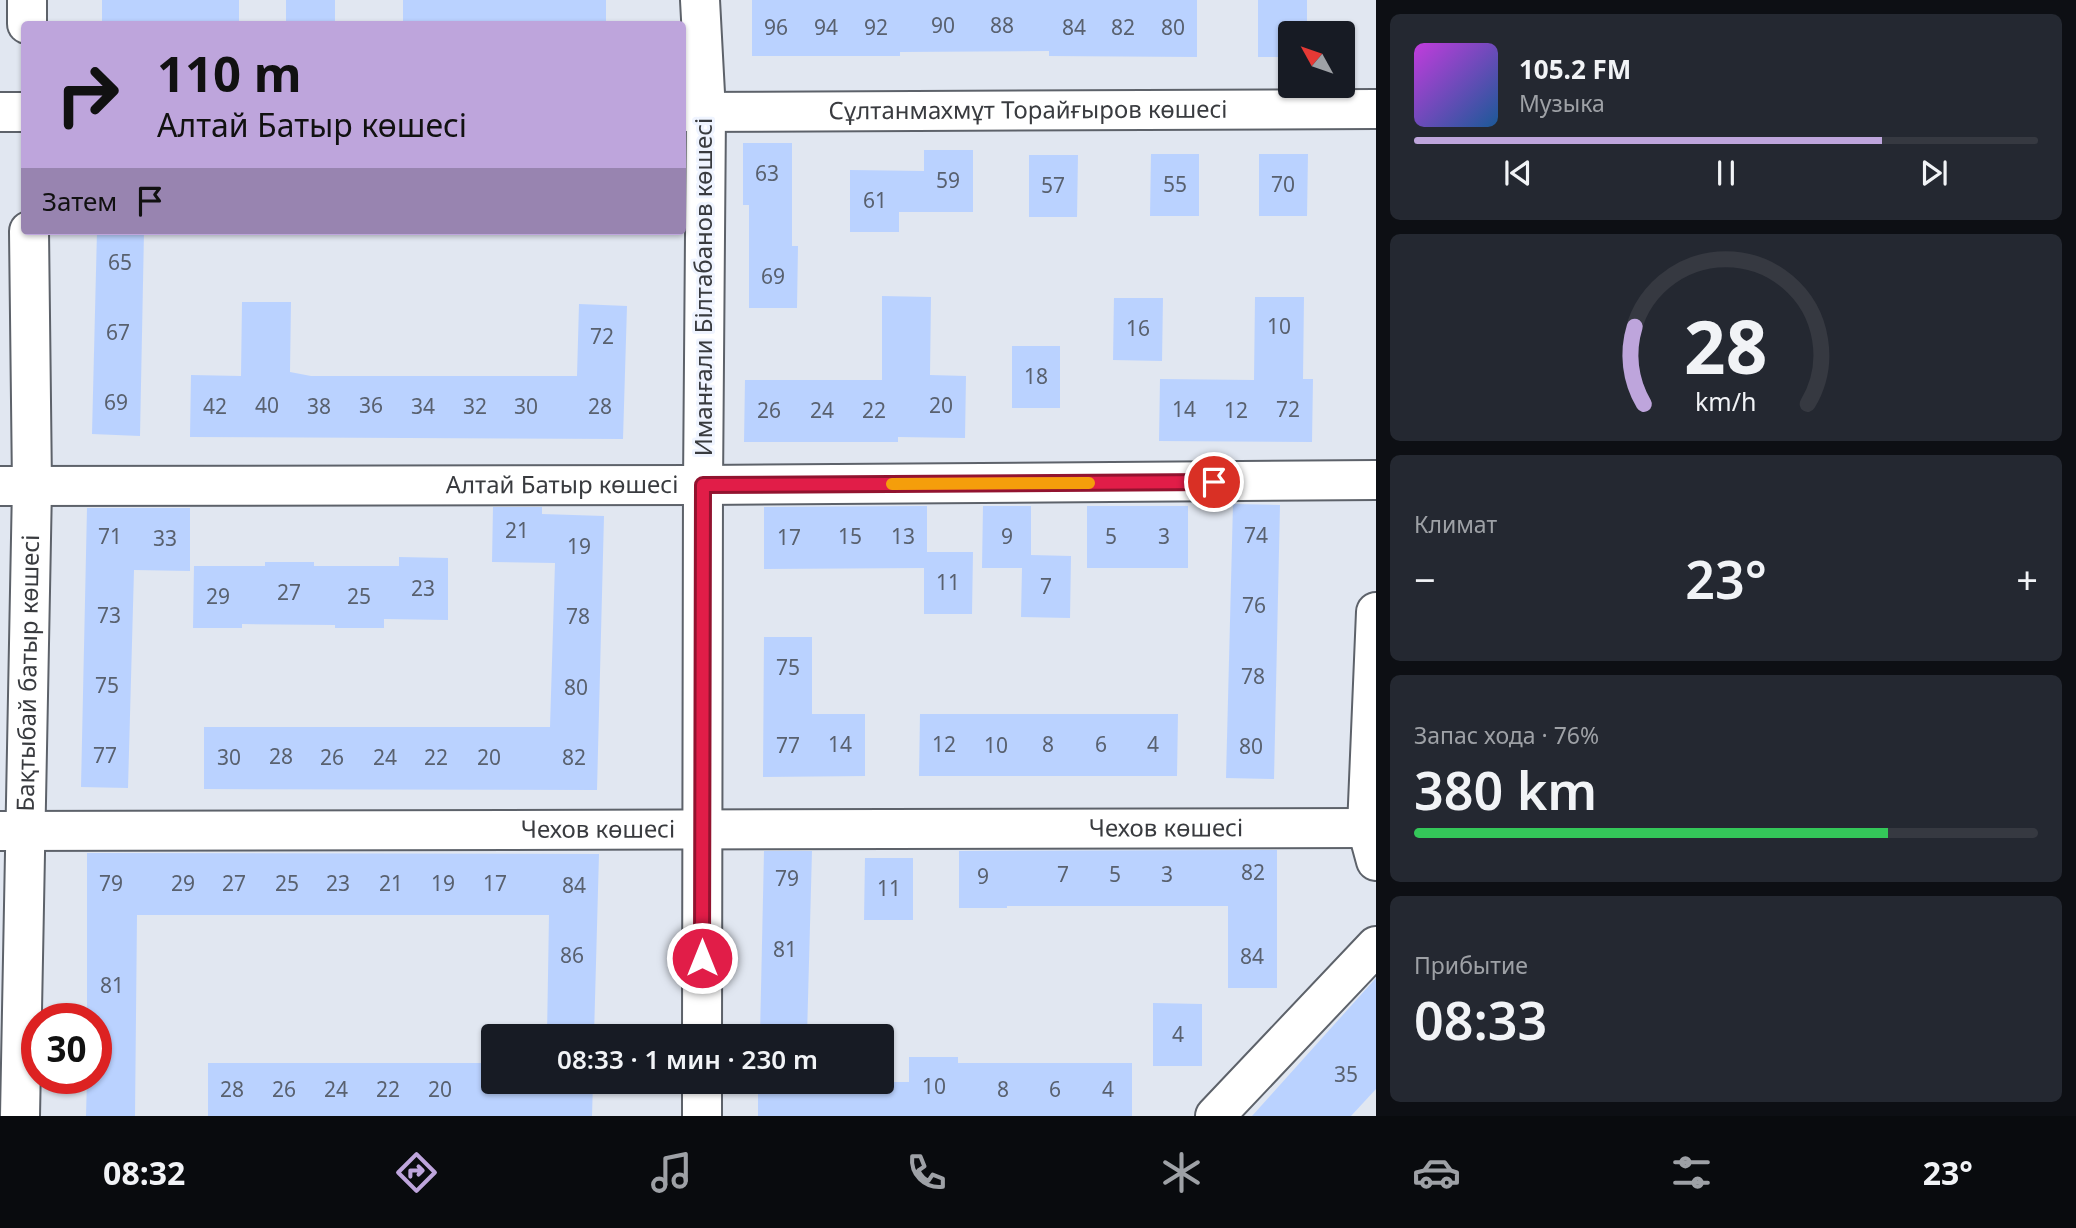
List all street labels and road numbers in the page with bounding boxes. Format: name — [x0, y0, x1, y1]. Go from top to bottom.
street label: Сұлтанмахмұт Торайғыров көшесі — [828, 92, 1228, 126]
street label: Иманғали Білтабанов көшесі — [686, 118, 719, 456]
street label: Алтай Батыр көшесі — [446, 467, 678, 500]
street label: Бақтыбай батыр көшесі — [8, 534, 46, 812]
street label: Чехов көшесі — [1089, 810, 1243, 844]
street label: Чехов көшесі — [521, 812, 675, 845]

